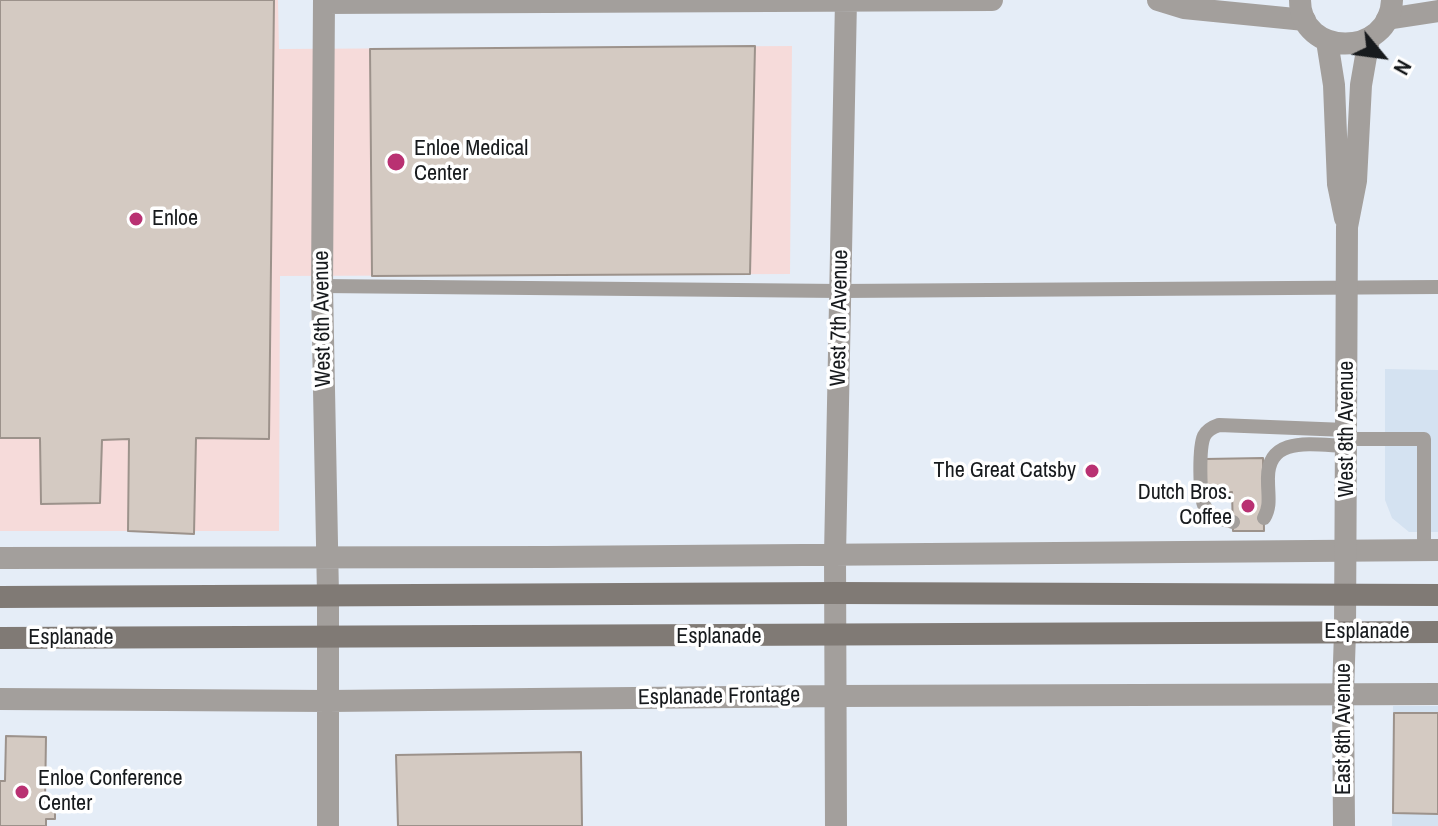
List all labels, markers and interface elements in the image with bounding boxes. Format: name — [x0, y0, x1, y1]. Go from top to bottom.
north arrow — [1342, 16, 1422, 96]
text: N — [1387, 55, 1419, 81]
place label: Enloe Medical Center — [414, 136, 528, 188]
marker: Enloe Medical Center — [385, 151, 407, 173]
place label: Enloe — [152, 206, 198, 232]
marker: Enloe — [127, 210, 145, 228]
street label: West 7th Avenue — [826, 249, 854, 387]
street label: West 6th Avenue — [309, 250, 337, 388]
street label: West 8th Avenue — [1334, 361, 1360, 497]
place label: The Great Catsby — [934, 458, 1076, 484]
marker: The Great Catsby — [1083, 462, 1101, 480]
place label: Dutch Bros. Coffee — [1138, 480, 1232, 532]
marker: Dutch Bros. Coffee — [1239, 497, 1257, 515]
street label: Esplanade — [1324, 619, 1410, 645]
street label: Esplanade — [676, 624, 762, 650]
street label: Esplanade — [28, 625, 114, 651]
street label: East 8th Avenue — [1331, 663, 1357, 795]
street label: Esplanade Frontage — [638, 682, 800, 712]
place label: Enloe Conference Center — [38, 766, 182, 818]
marker: Enloe Conference Center — [13, 783, 31, 801]

